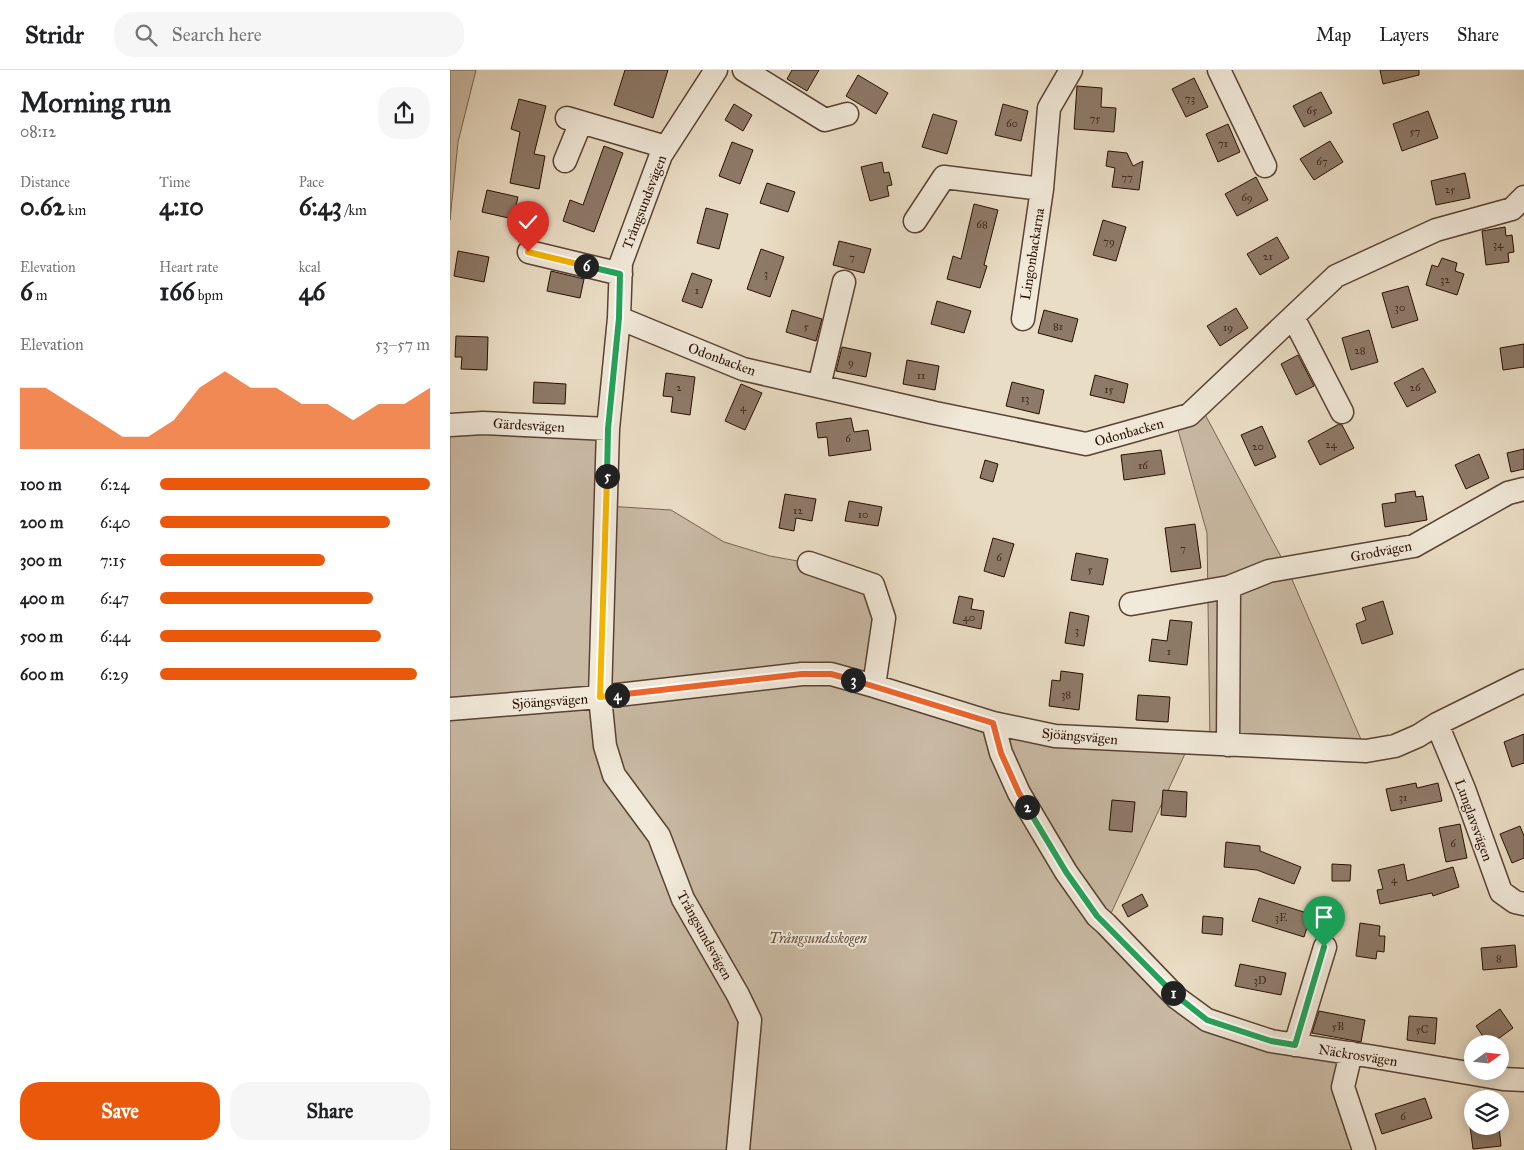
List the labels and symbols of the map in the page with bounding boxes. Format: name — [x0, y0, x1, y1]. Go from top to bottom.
house number: 73 — [1185, 92, 1195, 105]
house number: 65 — [1307, 104, 1317, 117]
house number: 75 — [1090, 112, 1100, 125]
house number: 60 — [1006, 117, 1018, 130]
house number: 57 — [1410, 125, 1421, 138]
house number: 71 — [1218, 137, 1228, 150]
street label: Trångsundsvägen — [619, 152, 670, 252]
house number: 67 — [1316, 155, 1328, 168]
house number: 77 — [1121, 171, 1133, 184]
house number: 25 — [1445, 183, 1455, 196]
house number: 69 — [1241, 191, 1253, 204]
pin — [507, 201, 549, 252]
street label: Lingonbackarna — [1017, 207, 1048, 301]
house number: 68 — [976, 218, 988, 231]
house number: 79 — [1103, 235, 1115, 248]
house number: 34 — [1493, 238, 1504, 251]
house number: 21 — [1263, 250, 1273, 263]
house number: 7 — [849, 251, 855, 264]
pin: 6 — [574, 254, 598, 278]
house number: 3 — [764, 267, 768, 280]
house number: 32 — [1440, 273, 1450, 286]
house number: 1 — [695, 284, 699, 297]
house number: 30 — [1395, 301, 1405, 314]
house number: 5 — [803, 320, 809, 333]
house number: 81 — [1053, 320, 1063, 333]
house number: 19 — [1223, 321, 1233, 334]
street label: Odonbacken — [686, 339, 758, 380]
house number: 28 — [1354, 344, 1366, 357]
house number: 9 — [848, 356, 854, 369]
house number: 11 — [917, 369, 925, 382]
house number: 2 — [676, 381, 682, 394]
house number: 26 — [1409, 381, 1421, 394]
house number: 15 — [1104, 383, 1114, 396]
house number: 13 — [1021, 392, 1029, 405]
house number: 4 — [740, 401, 747, 414]
street label: Odonbacken — [1093, 414, 1166, 450]
street label: Gärdesvägen — [493, 415, 566, 436]
house number: 6 — [845, 432, 851, 445]
house number: 24 — [1325, 438, 1338, 451]
house number: 20 — [1252, 440, 1264, 453]
house number: 16 — [1138, 459, 1148, 472]
pin: 5 — [594, 464, 620, 488]
house number: 12 — [793, 504, 803, 517]
house number: 10 — [858, 508, 868, 521]
street label: Grodvägen — [1349, 537, 1414, 566]
house number: 7 — [1180, 542, 1186, 555]
house number: 6 — [996, 551, 1002, 564]
house number: 5 — [1087, 563, 1093, 576]
house number: 40 — [963, 611, 975, 624]
house number: 3 — [1075, 624, 1079, 637]
house number: 1 — [1167, 645, 1171, 658]
pin: 3 — [840, 668, 866, 692]
pin: 4 — [604, 682, 630, 708]
house number: 38 — [1061, 688, 1071, 701]
street label: Sjöängsvägen — [511, 690, 589, 713]
street label: Sjöängsvägen — [1041, 725, 1119, 748]
street label: Lunglavsvägen — [1451, 777, 1496, 864]
house number: 31 — [1399, 791, 1407, 804]
pin: 2 — [1014, 794, 1040, 820]
house number: 6 — [1450, 837, 1456, 850]
house number: 4 — [1391, 873, 1398, 886]
street label: Trångsundsvägen — [673, 888, 736, 983]
pin — [1303, 896, 1345, 947]
house number: 3E — [1275, 911, 1287, 924]
park label: Trångsundsskogen — [769, 930, 868, 947]
house number: 8 — [1496, 952, 1502, 965]
house number: 3D — [1253, 974, 1267, 987]
pin: 1 — [1160, 980, 1186, 1006]
house number: 5B — [1332, 1020, 1344, 1033]
house number: 5C — [1416, 1023, 1428, 1036]
north arrow — [1464, 1035, 1509, 1080]
street label: Näckrosvägen — [1317, 1041, 1399, 1070]
house number: 6 — [1400, 1110, 1406, 1123]

